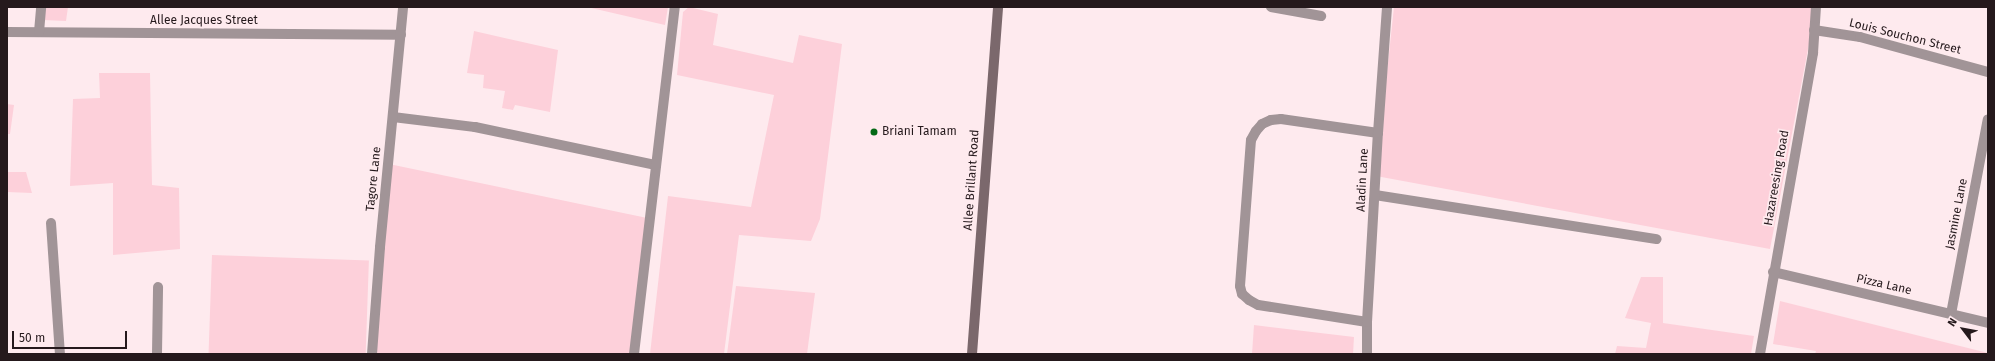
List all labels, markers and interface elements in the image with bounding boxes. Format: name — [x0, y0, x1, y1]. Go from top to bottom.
street label: Allee Jacques Street — [150, 14, 258, 28]
street label: Louis Souchon Street — [1848, 16, 1962, 58]
place label: Briani Tamam — [882, 125, 957, 139]
marker: Briani Tamam — [869, 127, 879, 137]
street label: Allee Brillant Road — [961, 129, 983, 231]
street label: Hazareesing Road — [1762, 129, 1792, 227]
street label: Tagore Lane — [363, 146, 385, 212]
street label: Aladin Lane — [1354, 148, 1372, 212]
street label: Jasmine Lane — [1943, 177, 1971, 251]
street label: Pizza Lane — [1855, 272, 1913, 298]
north arrow — [1943, 309, 1983, 349]
text: N — [1945, 316, 1960, 329]
scale bar — [14, 323, 129, 349]
text: 50 m — [19, 331, 45, 345]

